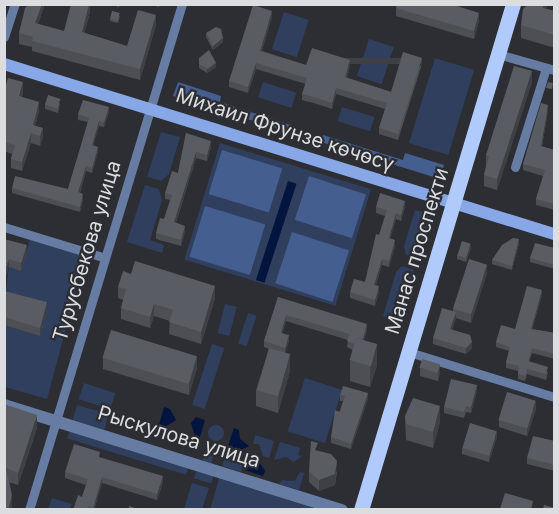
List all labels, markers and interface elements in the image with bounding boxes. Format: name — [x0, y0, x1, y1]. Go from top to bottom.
street label: Михаил Фрунзе көчөсү — [173, 83, 397, 177]
street label: Турусбекова улица — [48, 158, 126, 344]
street label: Манас проспекти — [380, 165, 454, 337]
street label: Рыскулова улица — [95, 401, 263, 473]

